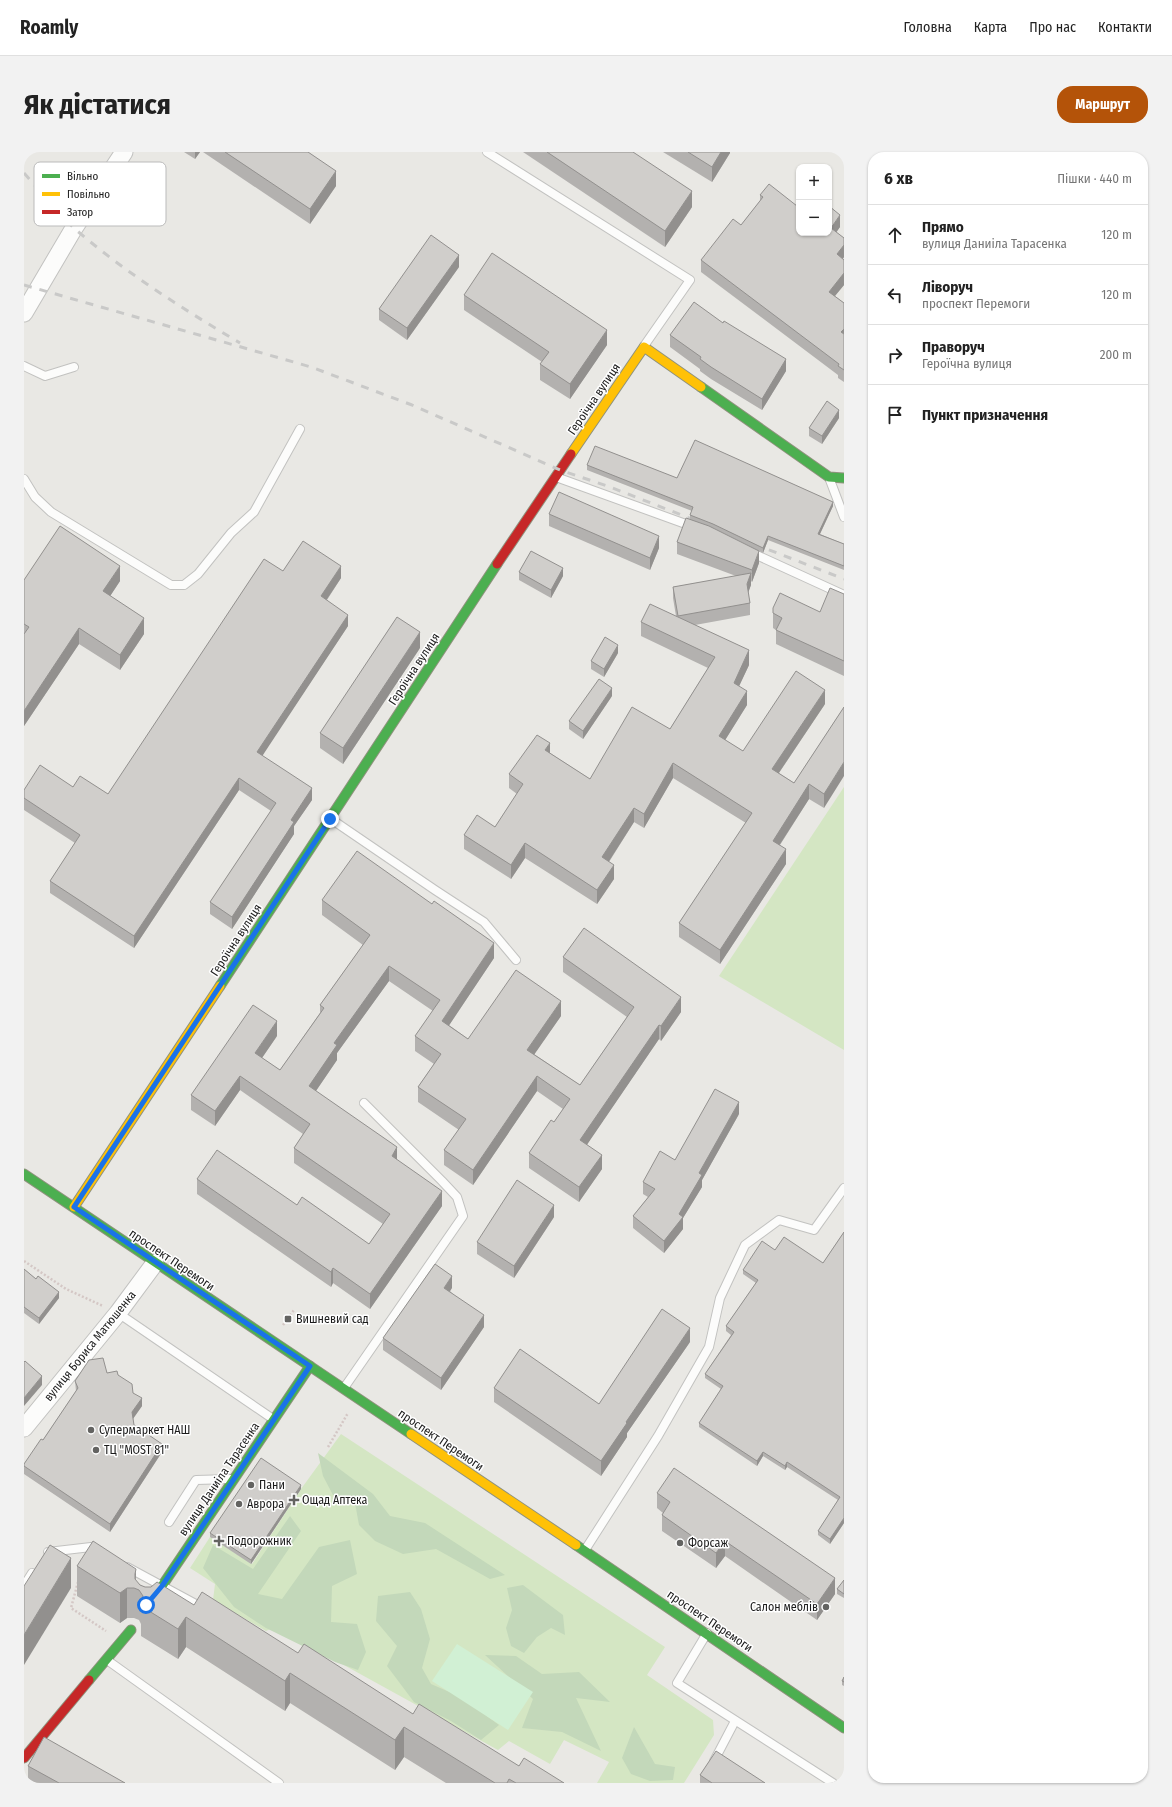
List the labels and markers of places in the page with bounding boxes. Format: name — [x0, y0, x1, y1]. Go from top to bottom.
place label: Вишневий сад — [296, 1312, 369, 1326]
marker: Вишневий сад — [283, 1314, 293, 1324]
place label: Супермаркет НАШ — [99, 1423, 190, 1437]
marker: Супермаркет НАШ — [86, 1425, 96, 1435]
place label: ТЦ "MOST 81" — [104, 1443, 169, 1457]
marker: ТЦ "MOST 81" — [91, 1445, 101, 1455]
place label: Пани — [259, 1478, 285, 1492]
marker: Пани — [246, 1480, 256, 1490]
place label: Ощад Аптека — [302, 1493, 368, 1507]
marker: Ощад Аптека — [289, 1495, 299, 1505]
place label: Аврора — [247, 1497, 284, 1511]
marker: Аврора — [234, 1499, 244, 1509]
place label: Подорожник — [227, 1534, 292, 1548]
marker: Подорожник — [214, 1536, 224, 1546]
place label: Форсаж — [688, 1536, 728, 1550]
marker: Форсаж — [675, 1538, 685, 1548]
place label: Салон меблів — [750, 1600, 818, 1614]
marker: Салон меблів — [821, 1602, 831, 1612]

